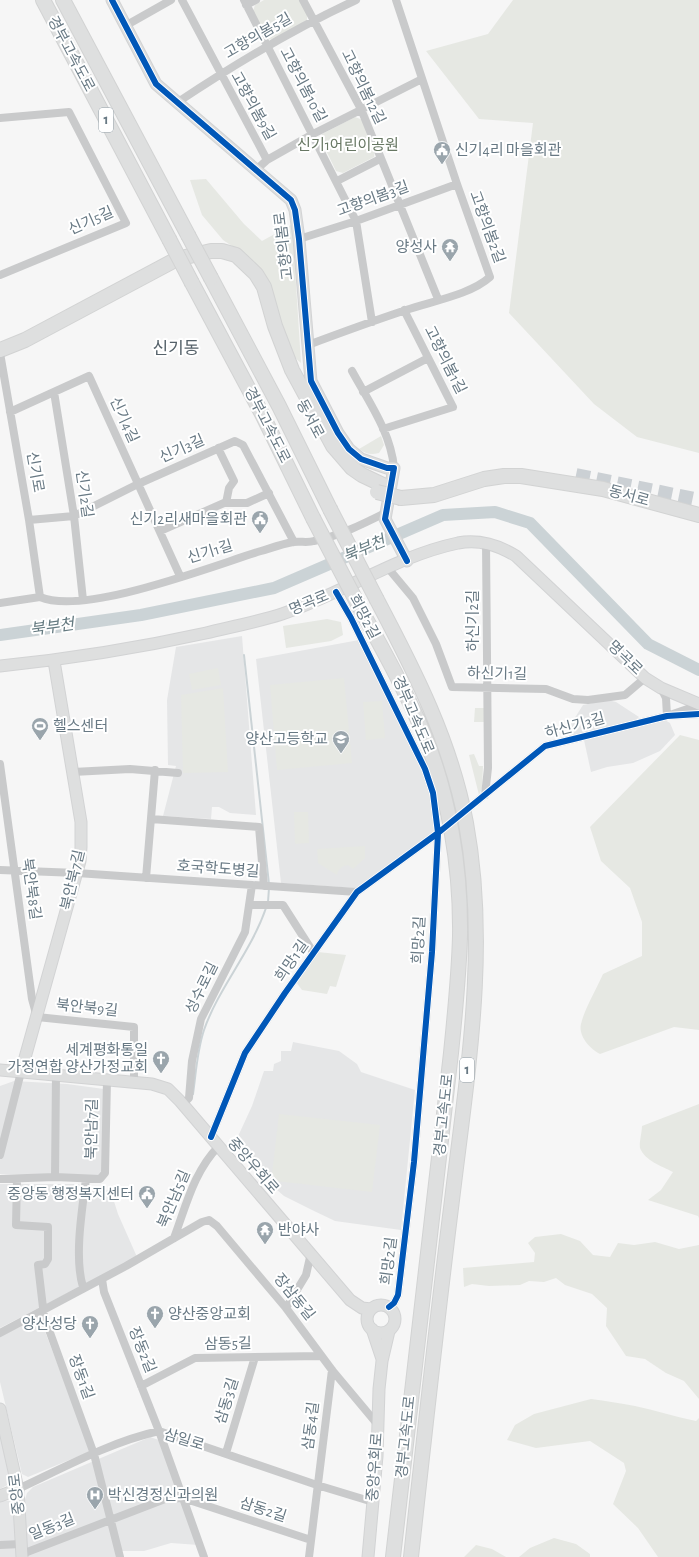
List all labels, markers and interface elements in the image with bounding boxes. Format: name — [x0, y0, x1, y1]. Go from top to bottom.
street label: 고향의봄5길 — [221, 10, 294, 61]
street label: 경부고속도로 — [45, 13, 98, 94]
street label: 고향의봄10길 — [277, 45, 330, 125]
street label: 고향의봄12길 — [339, 47, 388, 127]
street label: 고향의봄9길 — [228, 69, 279, 143]
road number: 1 — [99, 108, 113, 132]
park label: 신기1어린이공원 — [297, 137, 399, 153]
public building icon: 신기4리 마을회관 — [432, 140, 452, 165]
place label: 신기4리 마을회관 — [455, 142, 561, 158]
street label: 고향의봄3길 — [335, 178, 411, 219]
street label: 고향의봄2길 — [467, 188, 508, 265]
street label: 신기5길 — [66, 204, 116, 238]
street label: 고향의봄로 — [271, 211, 296, 281]
temple icon: 양성사 — [440, 237, 460, 262]
place label: 양성사 — [396, 239, 437, 255]
street label: 고향의봄1길 — [421, 323, 469, 396]
district label: 신기동 — [153, 340, 199, 357]
street label: 경부고속도로 — [242, 384, 293, 465]
street label: 신기4길 — [107, 394, 142, 445]
street label: 동서로 — [294, 397, 327, 441]
street label: 신기3길 — [157, 432, 207, 466]
street label: 신기로 — [24, 450, 47, 494]
street label: 신기2길 — [73, 469, 96, 519]
street label: 동서로 — [607, 482, 651, 509]
public building icon: 신기2리새마을회관 — [250, 509, 270, 534]
place label: 신기2리새마을회관 — [130, 511, 247, 527]
water label: 북부천 — [340, 531, 390, 565]
street label: 신기1길 — [185, 537, 234, 566]
street label: 명곡로 — [287, 587, 331, 618]
street label: 하신기2길 — [465, 590, 481, 652]
street label: 희망2길 — [346, 592, 383, 642]
water label: 북부천 — [29, 615, 77, 638]
street label: 명곡로 — [605, 638, 646, 678]
street label: 하신기1길 — [467, 665, 527, 682]
street label: 경부고속도로 — [390, 674, 437, 756]
street label: 하신기3길 — [543, 710, 607, 741]
sports icon: 헬스센터 — [30, 716, 50, 741]
place label: 헬스센터 — [53, 717, 108, 734]
school or university icon: 양산고등학교 — [331, 729, 351, 754]
place label: 양산고등학교 — [245, 730, 328, 747]
street label: 북안북7길 — [58, 848, 87, 912]
street label: 북안북8길 — [19, 857, 44, 921]
street label: 호국학도병길 — [176, 857, 260, 879]
street label: 희망2길 — [409, 915, 428, 964]
street label: 희망1길 — [272, 937, 311, 984]
street label: 성수로길 — [182, 959, 221, 1016]
street label: 북안북9길 — [55, 996, 119, 1019]
place label: 세계평화통일 가정연합 양산가정교회 — [8, 1042, 148, 1075]
church icon: 세계평화통일 가정연합 양산가정교회 — [151, 1049, 171, 1074]
road number: 1 — [460, 1058, 474, 1082]
street label: 경부고속도로 — [431, 1073, 456, 1157]
street label: 북안남7길 — [83, 1098, 100, 1160]
street label: 중앙우회로 — [225, 1134, 282, 1197]
street label: 북안남5길 — [154, 1167, 193, 1230]
public building icon: 중앙동 행정복지센터 — [137, 1184, 157, 1209]
place label: 중앙동 행정복지센터 — [7, 1186, 134, 1202]
temple icon: 반야사 — [255, 1220, 275, 1245]
place label: 반야사 — [278, 1222, 320, 1238]
street label: 희망2길 — [378, 1236, 399, 1286]
street label: 장삼동길 — [271, 1270, 318, 1323]
church icon: 양산중앙교회 — [145, 1304, 165, 1329]
place label: 양산중앙교회 — [168, 1306, 251, 1322]
church icon: 양산성당 — [80, 1314, 100, 1339]
place label: 양산성당 — [22, 1316, 77, 1332]
street label: 장동2길 — [126, 1324, 159, 1375]
street label: 삼동5길 — [204, 1335, 252, 1352]
street label: 장동1길 — [66, 1352, 97, 1401]
street label: 삼동3길 — [212, 1376, 241, 1426]
street label: 경부고속도로 — [393, 1395, 418, 1479]
street label: 삼동4길 — [300, 1401, 321, 1451]
street label: 삼일로 — [162, 1426, 206, 1453]
street label: 중앙우회로 — [364, 1432, 385, 1502]
street label: 중앙로 — [6, 1473, 27, 1516]
hospital icon: 박신경정신과의원 — [85, 1485, 105, 1510]
place label: 박신경정신과의원 — [108, 1487, 218, 1503]
street label: 삼동2길 — [238, 1494, 289, 1525]
street label: 일동3길 — [27, 1510, 77, 1543]

